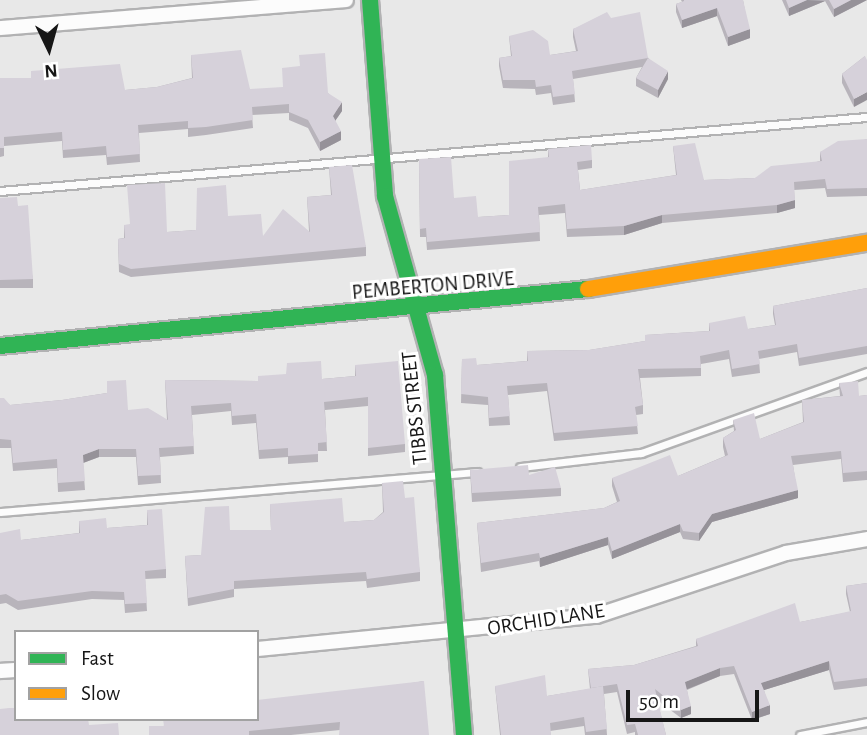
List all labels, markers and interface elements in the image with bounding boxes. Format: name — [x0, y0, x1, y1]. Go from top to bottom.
north arrow — [14, 14, 84, 84]
text: N — [43, 60, 58, 80]
street label: PEMBERTON DRIVE — [351, 266, 515, 306]
street label: TIBBS STREET — [397, 350, 433, 466]
street label: ORCHID LANE — [486, 598, 606, 642]
legend — [14, 630, 259, 721]
text: Fast — [81, 648, 114, 669]
scale bar — [629, 676, 762, 720]
text: Slow — [81, 683, 120, 704]
text: 50 m — [639, 691, 679, 712]

